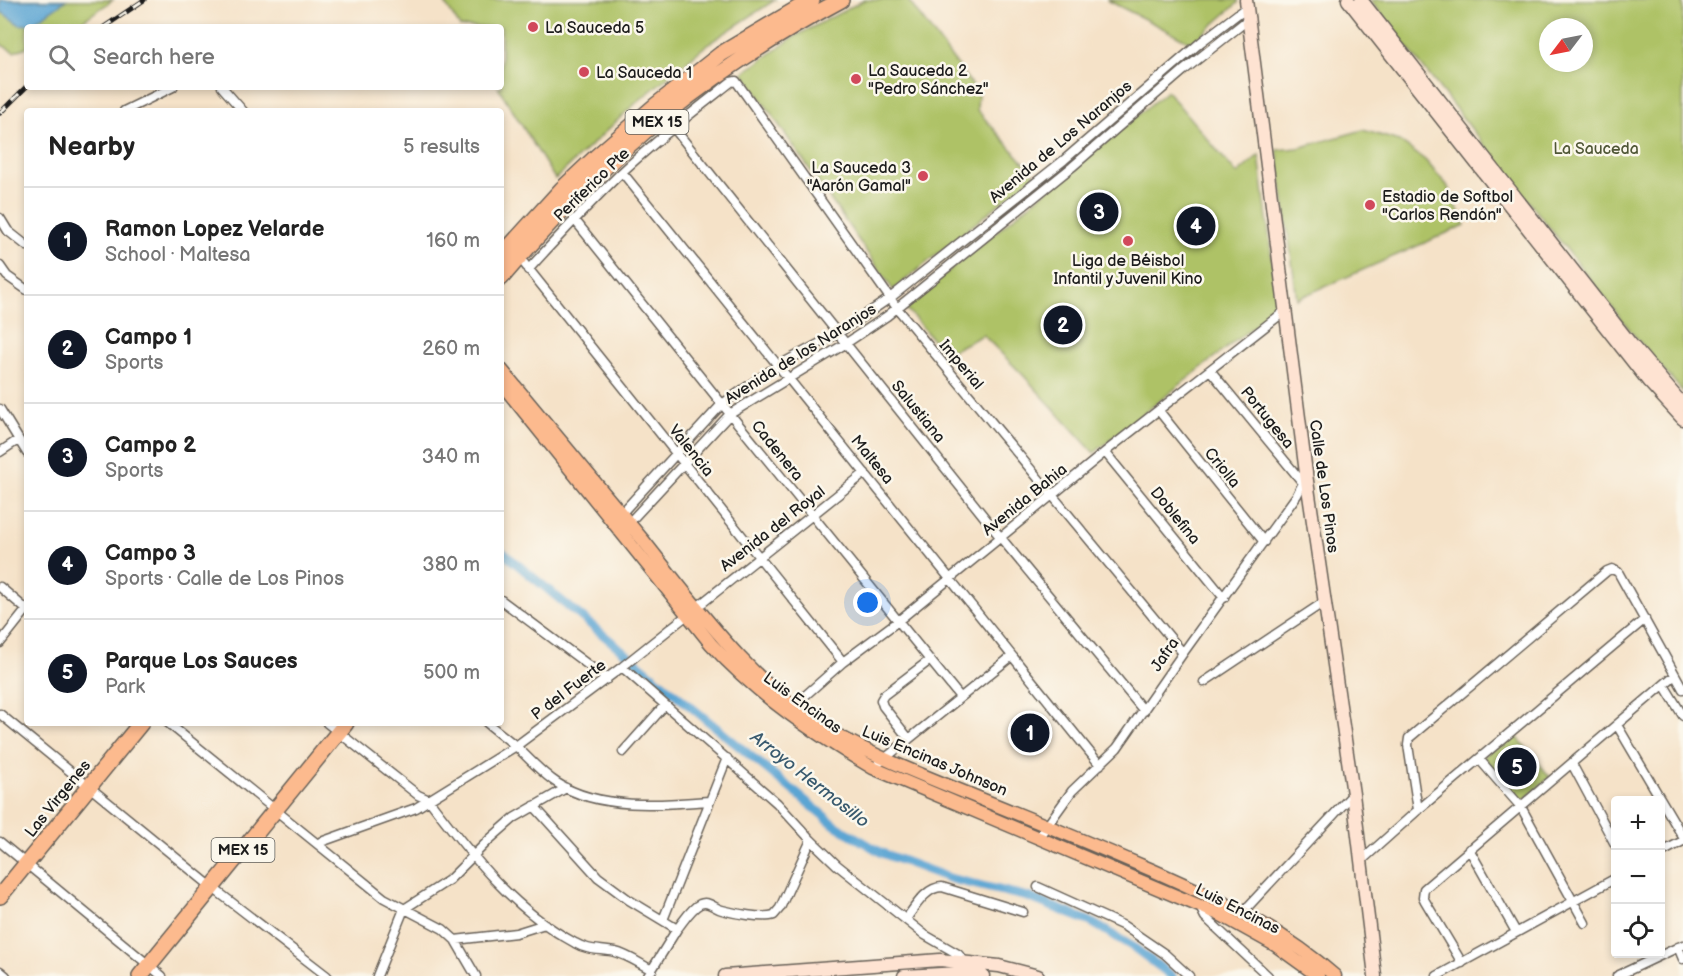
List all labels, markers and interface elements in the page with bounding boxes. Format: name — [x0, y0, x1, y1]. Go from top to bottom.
north arrow — [1539, 18, 1593, 72]
place label: La Sauceda 5 — [545, 19, 644, 38]
marker: La Sauceda 5 — [526, 20, 540, 34]
search box — [24, 24, 504, 90]
icon: search — [45, 41, 78, 74]
text: Search here — [93, 44, 215, 71]
place label: La Sauceda 2 "Pedro Sánchez" — [868, 62, 989, 99]
place label: La Sauceda 1 — [596, 64, 692, 83]
marker: La Sauceda 1 — [577, 65, 591, 79]
marker: La Sauceda 2 "Pedro Sánchez" — [849, 72, 863, 86]
street label: Avenida de Los Naranjos — [986, 77, 1136, 207]
road number: MEX 15 — [626, 110, 688, 134]
text: Nearby — [48, 132, 135, 163]
text: 5 results — [403, 135, 480, 159]
park label: La Sauceda — [1553, 140, 1639, 159]
street label: Periferico Pte — [550, 144, 634, 226]
place label: La Sauceda 3 "Aarón Gamal" — [807, 159, 911, 196]
marker: La Sauceda 3 "Aarón Gamal" — [916, 169, 930, 183]
place label: Estadio de Softbol "Carlos Rendón" — [1382, 188, 1513, 225]
pin: 3 — [1080, 190, 1118, 234]
marker: Estadio de Softbol "Carlos Rendón" — [1363, 198, 1377, 212]
pin: 4 — [1176, 204, 1216, 248]
text: Ramon Lopez Velarde — [105, 216, 324, 243]
text: 1 — [63, 229, 72, 253]
text: 160 m — [426, 229, 480, 253]
marker: Liga de Béisbol Infantil y Juvenil Kino — [1121, 234, 1135, 248]
text: School · Maltesa — [105, 243, 251, 267]
place label: Liga de Béisbol Infantil y Juvenil Kino — [1053, 252, 1203, 289]
street label: Avenida de los Naranjos — [722, 300, 880, 409]
pin: 2 — [1044, 302, 1082, 348]
text: Campo 1 — [105, 324, 192, 351]
street label: Imperial — [935, 336, 987, 394]
text: 2 — [62, 337, 73, 361]
text: 260 m — [422, 337, 480, 361]
text: Sports — [105, 351, 163, 375]
street label: Salustiana — [887, 377, 949, 447]
street label: Portugesa — [1236, 383, 1297, 453]
street label: Cadenera — [747, 417, 807, 485]
street label: Calle de Los Pinos — [1305, 418, 1342, 554]
street label: Valencia — [664, 421, 717, 481]
text: Campo 2 — [105, 432, 196, 459]
street label: Maltesa — [846, 432, 897, 488]
street label: Criolla — [1200, 444, 1244, 492]
text: 3 — [62, 445, 73, 469]
text: 340 m — [422, 445, 480, 469]
text: Sports — [105, 459, 163, 483]
street label: Avenida Bahia — [979, 460, 1071, 540]
street label: Avenida del Royal — [717, 482, 829, 576]
street label: Doblefina — [1146, 483, 1204, 548]
text: Campo 3 — [105, 540, 196, 567]
text: 4 — [62, 553, 73, 577]
text: 380 m — [422, 553, 480, 577]
text: Sports · Calle de Los Pinos — [105, 567, 344, 591]
your location — [853, 588, 882, 617]
street label: Jafra — [1147, 634, 1183, 675]
text: Parque Los Sauces — [105, 648, 298, 675]
street label: P del Fuerte — [528, 656, 610, 724]
text: 5 — [62, 661, 73, 685]
text: 500 m — [423, 661, 480, 685]
street label: Luis Encinas — [759, 669, 845, 738]
text: Park — [105, 675, 145, 699]
pin: 1 — [1010, 710, 1050, 756]
street label: Luis Encinas Johnson — [859, 722, 1010, 801]
water label: Arroyo Hermosillo — [746, 726, 873, 832]
pin: 5 — [1498, 744, 1537, 789]
street label: Las Virgenes — [21, 756, 95, 841]
map controls — [1611, 796, 1665, 958]
button: + — [1611, 796, 1665, 850]
road number: MEX 15 — [212, 838, 274, 862]
button: − — [1611, 850, 1665, 904]
street label: Luis Encinas — [1192, 880, 1283, 939]
button: locate — [1611, 904, 1665, 958]

